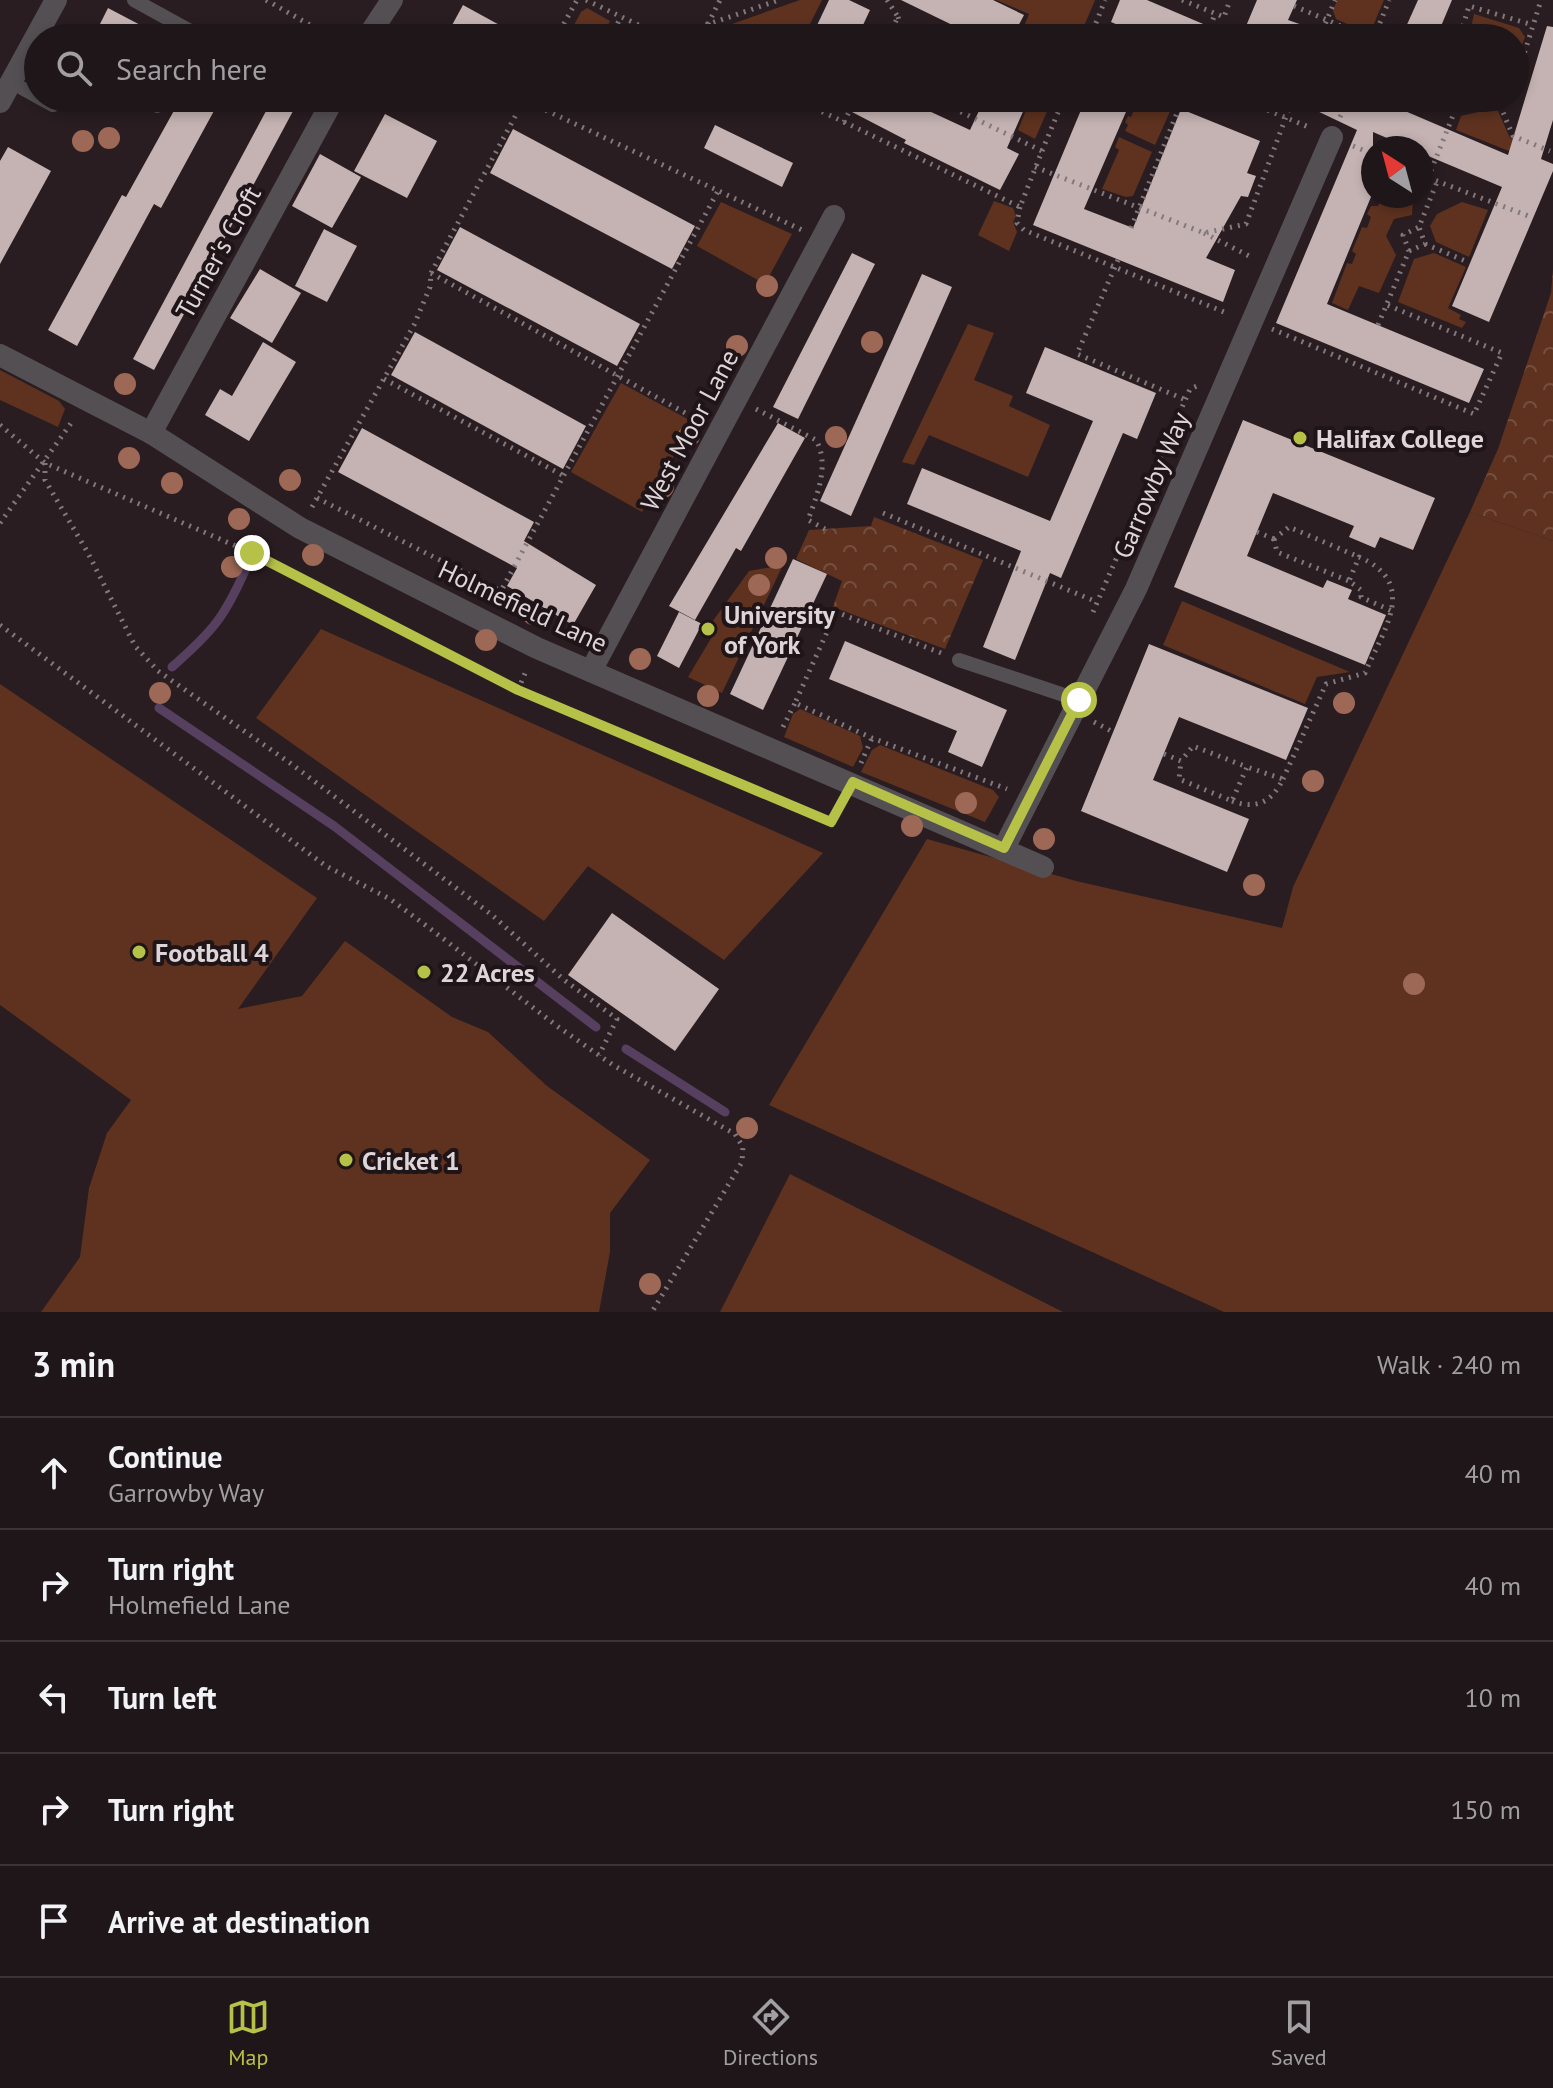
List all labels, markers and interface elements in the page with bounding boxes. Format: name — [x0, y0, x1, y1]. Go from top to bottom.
search box — [24, 24, 1529, 112]
icon: search — [52, 46, 96, 90]
text: Search here — [116, 49, 267, 88]
north arrow — [1361, 136, 1433, 208]
street label: Turner's Croft — [168, 180, 268, 324]
street label: West Moor Lane — [633, 344, 745, 516]
street label: Garrowby Way — [1105, 407, 1197, 563]
place label: Halifax College — [1316, 422, 1484, 455]
marker: Halifax College — [1291, 429, 1309, 447]
route end — [234, 535, 270, 571]
street label: Holmefield Lane — [433, 553, 613, 659]
place label: University of York — [724, 598, 835, 661]
marker: University of York — [699, 620, 717, 638]
route start — [1061, 682, 1097, 718]
place label: Football 4 — [155, 936, 269, 969]
marker: Football 4 — [130, 943, 148, 961]
place label: 22 Acres — [440, 956, 535, 989]
marker: 22 Acres — [415, 963, 433, 981]
place label: Cricket 1 — [362, 1144, 460, 1177]
marker: Cricket 1 — [337, 1151, 355, 1169]
text: 3 min — [32, 1342, 115, 1386]
text: Walk · 240 m — [1377, 1348, 1521, 1381]
text: Continue — [108, 1437, 222, 1476]
icon: ahead — [32, 1451, 76, 1495]
text: 40 m — [1465, 1457, 1521, 1490]
text: Garrowby Way — [108, 1476, 264, 1509]
text: Turn right — [108, 1549, 234, 1588]
icon: right — [32, 1563, 76, 1607]
text: 40 m — [1465, 1569, 1521, 1602]
text: Holmefield Lane — [108, 1588, 290, 1621]
icon: left — [32, 1675, 76, 1719]
text: Turn left — [108, 1678, 216, 1717]
text: 10 m — [1465, 1681, 1521, 1714]
icon: right — [32, 1787, 76, 1831]
text: Turn right — [108, 1790, 234, 1829]
text: 150 m — [1450, 1793, 1521, 1826]
icon: arrive — [32, 1899, 76, 1943]
text: Arrive at destination — [108, 1902, 370, 1941]
tab: Map — [226, 1995, 270, 2071]
tab: Directions — [723, 1995, 818, 2071]
tab: Saved — [1271, 1995, 1327, 2071]

